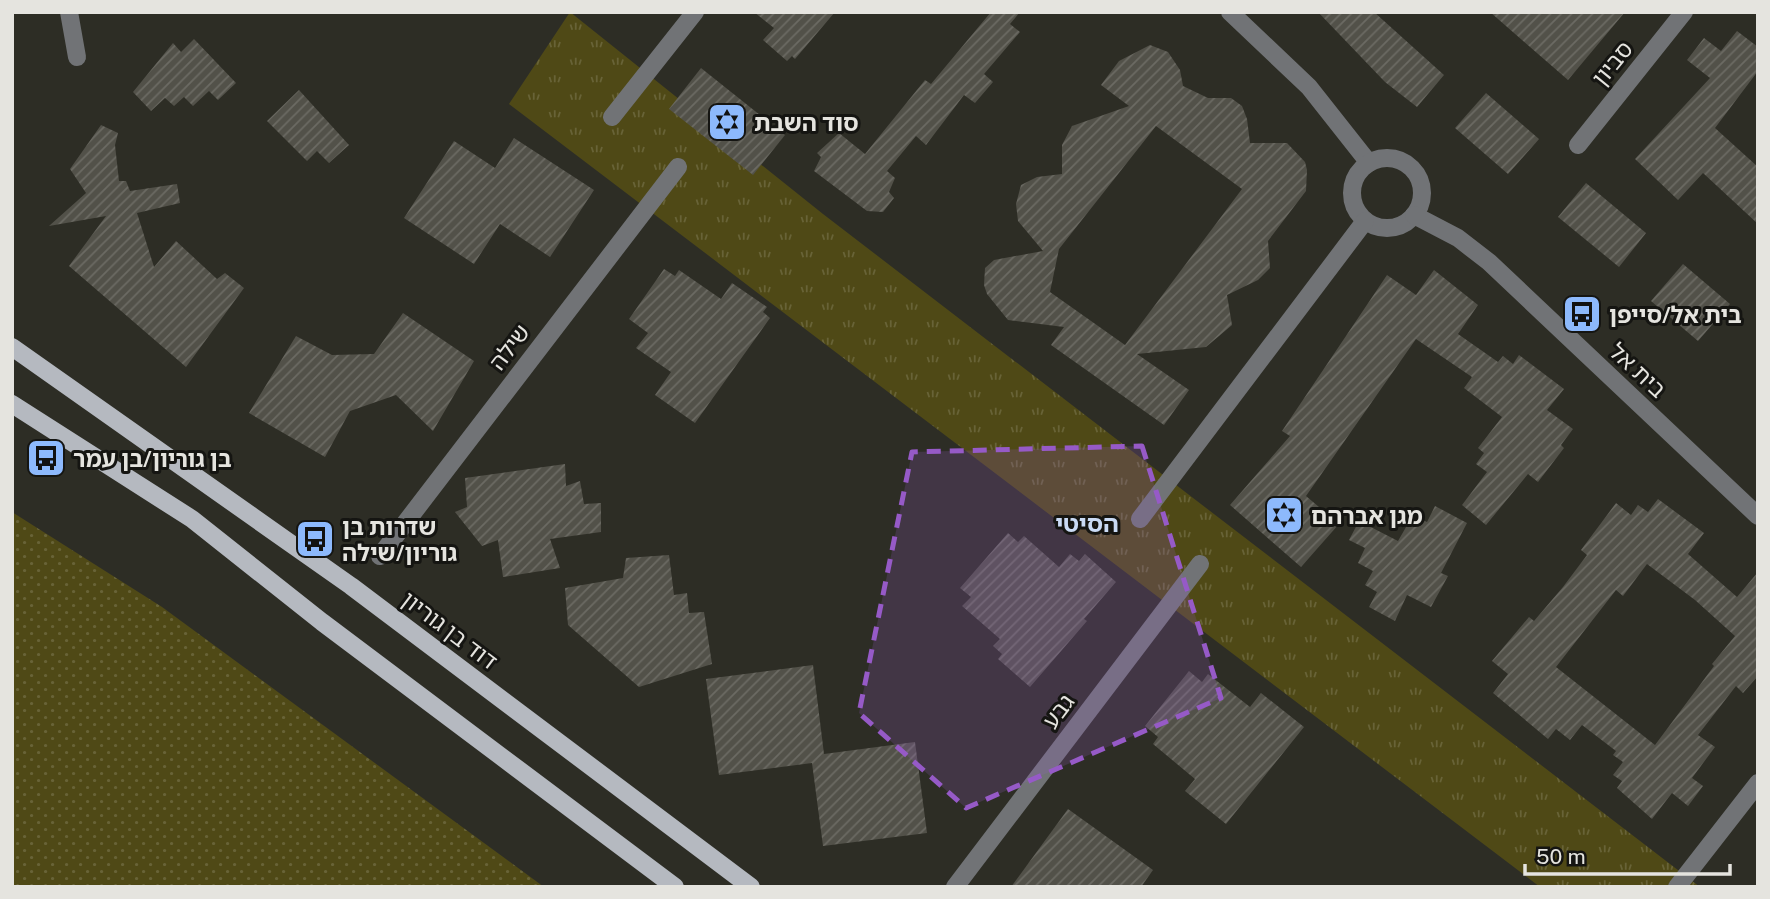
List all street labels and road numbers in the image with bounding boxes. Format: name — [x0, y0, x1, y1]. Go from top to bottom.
street label: סביון — [1586, 35, 1638, 91]
street label: שילה — [483, 319, 535, 375]
street label: בית אל — [1604, 337, 1672, 403]
street label: דוד בן גוריון — [397, 585, 503, 675]
street label: גבע — [1037, 688, 1080, 733]

